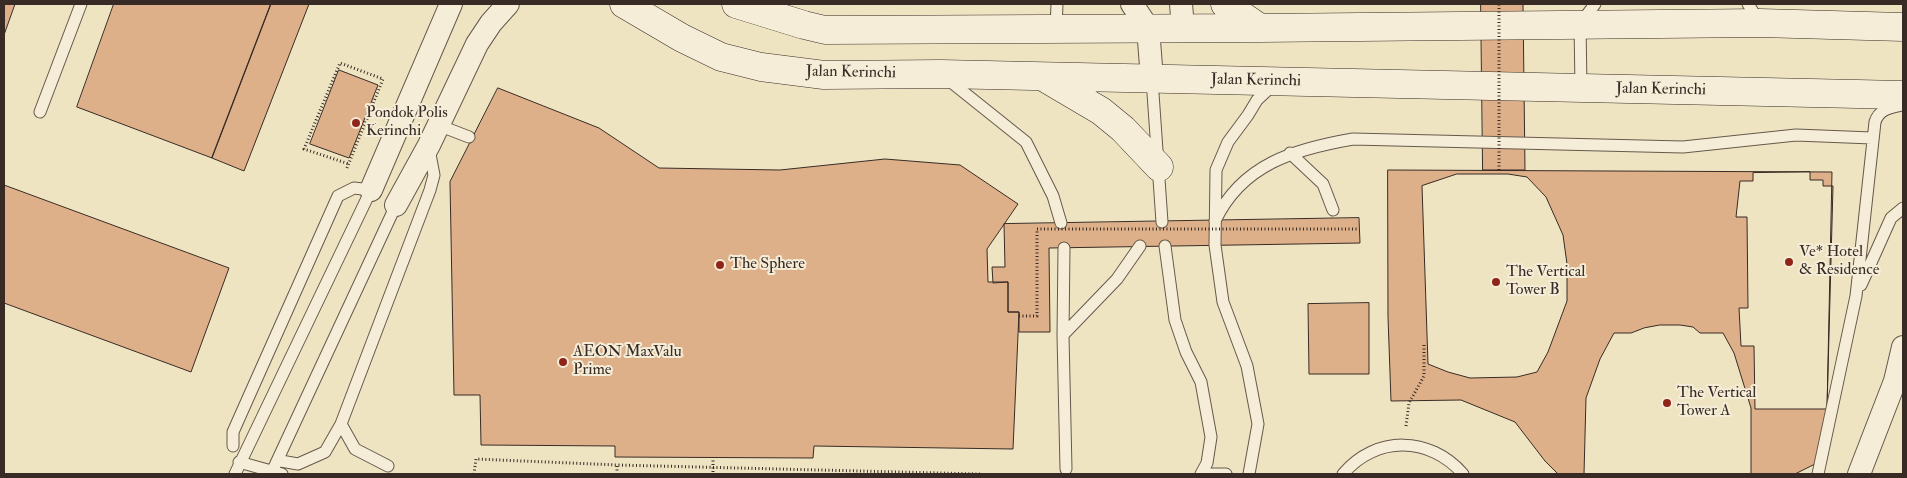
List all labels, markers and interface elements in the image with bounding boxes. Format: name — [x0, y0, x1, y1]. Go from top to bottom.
street label: Jalan Kerinchi — [806, 63, 896, 83]
street label: Jalan Kerinchi — [1211, 71, 1301, 91]
street label: Jalan Kerinchi — [1616, 80, 1706, 100]
place label: Pondok Polis Kerinchi — [366, 104, 448, 142]
marker: Pondok Polis Kerinchi — [350, 117, 362, 129]
place label: Ve* Hotel & Residence — [1799, 243, 1879, 281]
place label: The Sphere — [730, 255, 805, 275]
marker: Ve* Hotel & Residence — [1783, 256, 1795, 268]
marker: The Sphere — [714, 259, 726, 271]
place label: The Vertical Tower B — [1506, 263, 1585, 301]
marker: The Vertical Tower B — [1490, 276, 1502, 288]
place label: AEON MaxValu Prime — [573, 343, 682, 381]
marker: AEON MaxValu Prime — [557, 356, 569, 368]
place label: The Vertical Tower A — [1677, 384, 1756, 422]
marker: The Vertical Tower A — [1661, 397, 1673, 409]

